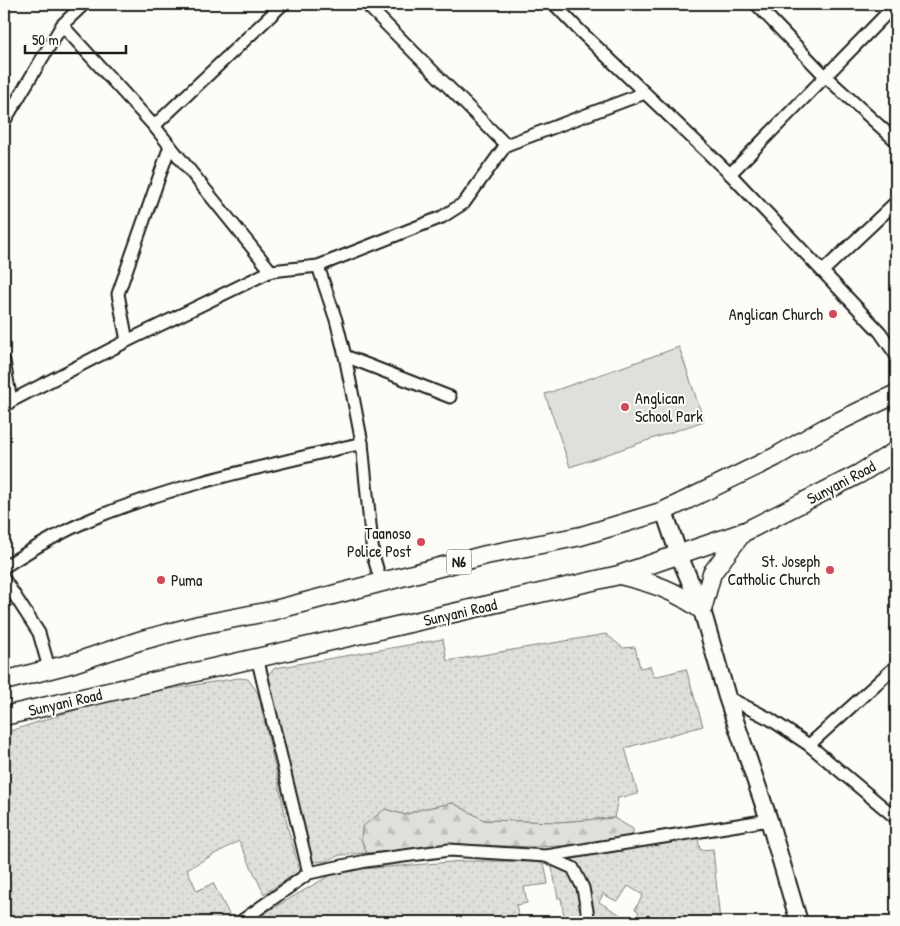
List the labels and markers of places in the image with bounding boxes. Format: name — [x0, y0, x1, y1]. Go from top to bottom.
place label: Anglican Church — [729, 303, 823, 325]
marker: Anglican Church — [827, 308, 839, 320]
place label: Anglican School Park — [635, 387, 703, 427]
marker: Anglican School Park — [619, 401, 631, 413]
place label: Taanoso Police Post — [347, 522, 412, 562]
marker: Taanoso Police Post — [415, 536, 427, 548]
place label: St. Joseph Catholic Church — [728, 550, 820, 590]
marker: St. Joseph Catholic Church — [824, 564, 836, 576]
place label: Puma — [171, 569, 202, 591]
marker: Puma — [155, 574, 167, 586]

